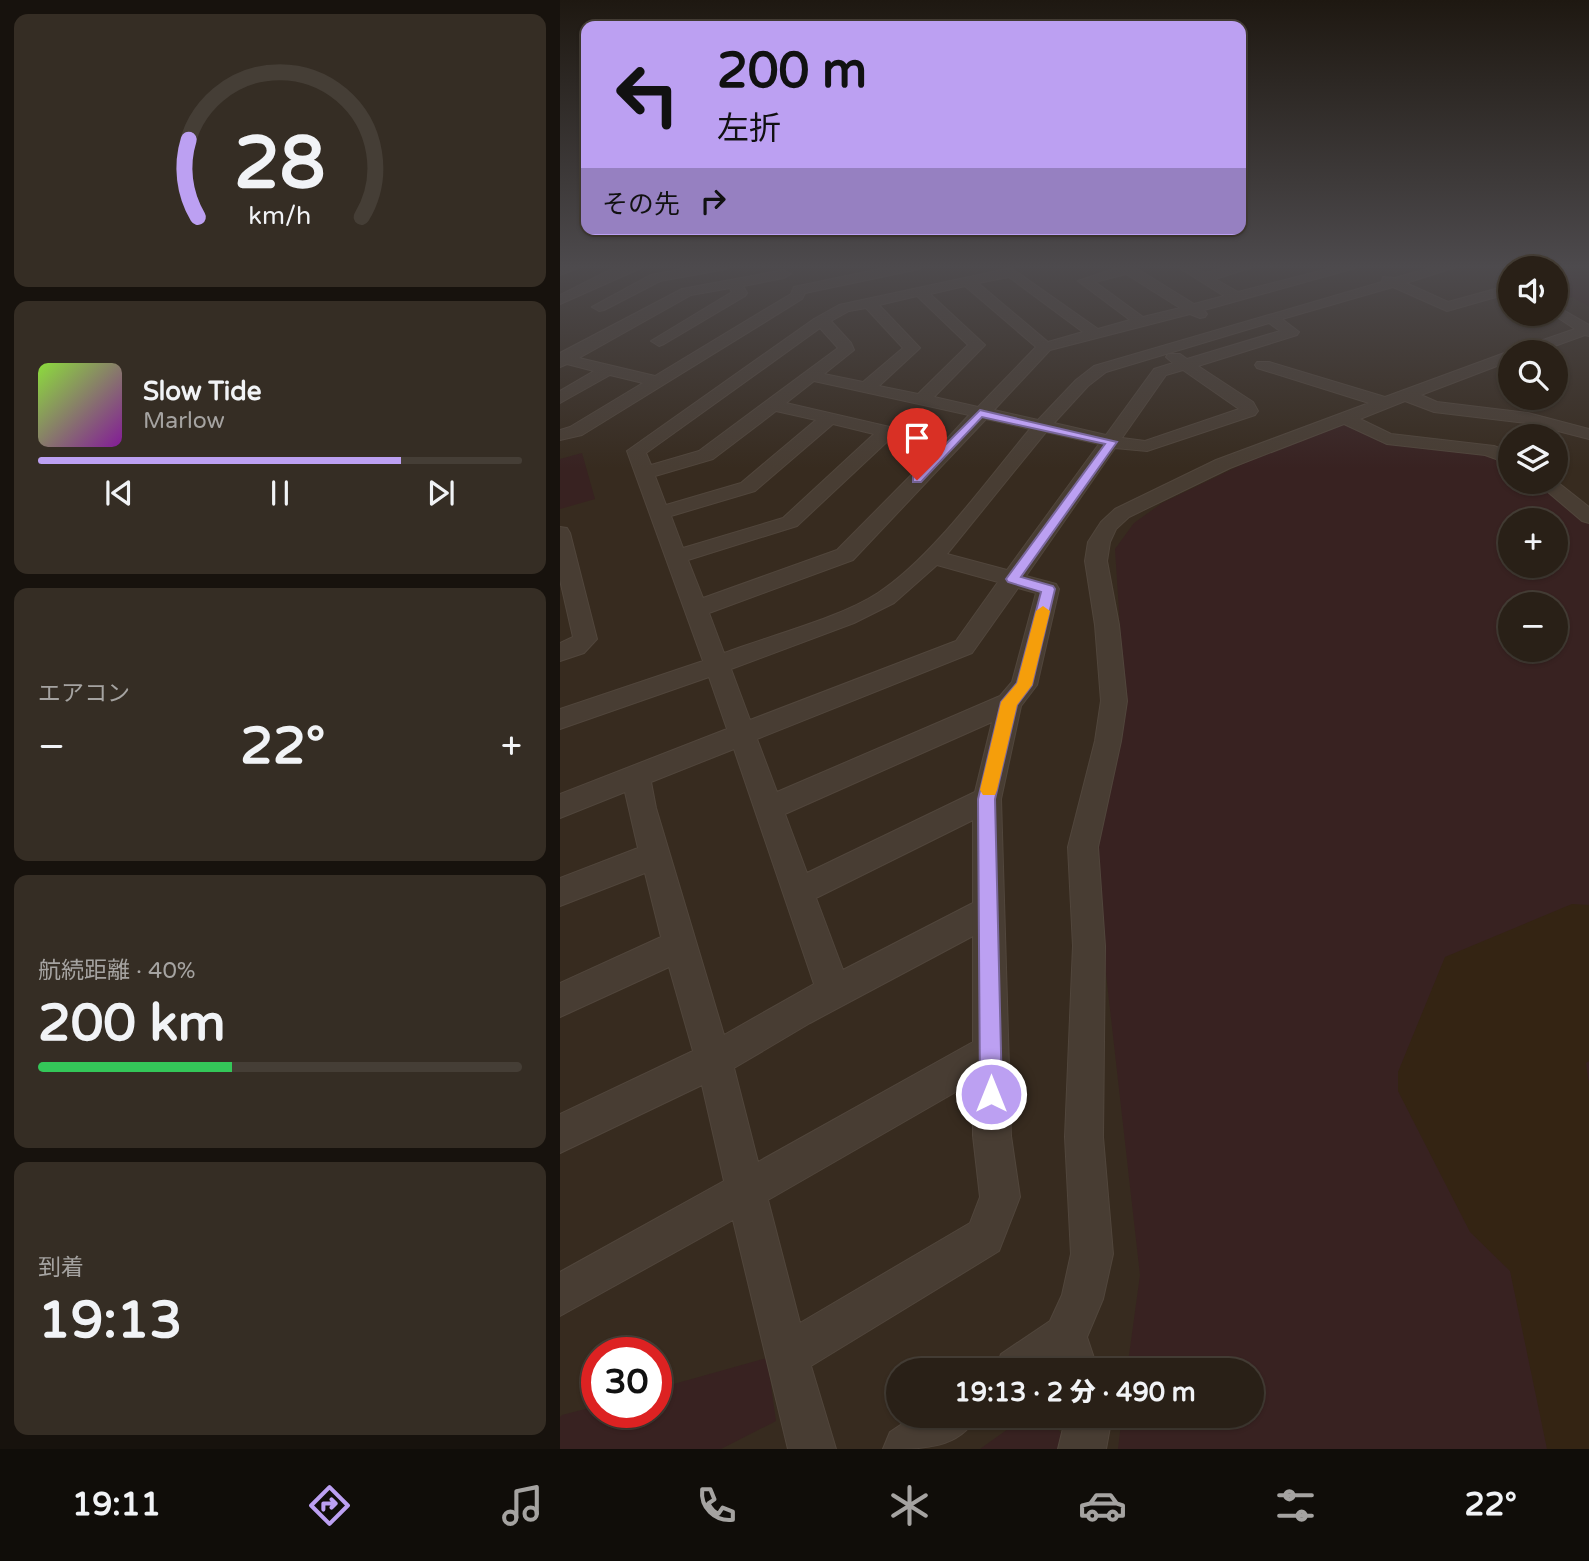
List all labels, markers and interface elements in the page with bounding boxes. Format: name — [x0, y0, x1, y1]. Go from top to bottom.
text: 200 m — [717, 42, 867, 101]
icon: left — [602, 49, 693, 140]
text: 左折 — [717, 110, 781, 148]
text: 28 — [234, 120, 326, 208]
icon: right — [694, 182, 732, 220]
text: その先 — [602, 189, 680, 220]
text: km/h — [249, 200, 311, 230]
map controls — [1498, 256, 1568, 662]
button: sound — [1498, 256, 1568, 326]
button: search — [1498, 340, 1568, 410]
text: Slow Tide — [143, 376, 261, 407]
text: Marlow — [143, 407, 225, 435]
pin — [887, 408, 947, 480]
icon: arrive — [898, 419, 936, 457]
button: layers — [1498, 424, 1568, 494]
icon: previous — [100, 474, 138, 512]
icon: pause — [261, 474, 299, 512]
icon: next — [422, 474, 460, 512]
button: + — [1498, 508, 1568, 578]
button: − — [1498, 592, 1568, 662]
text: エアコン — [38, 680, 130, 708]
text: 22° — [240, 715, 325, 778]
text: − — [38, 724, 65, 770]
text: + — [501, 724, 522, 770]
text: 航続距離 · 40% — [38, 957, 196, 985]
text: 200 km — [38, 992, 226, 1055]
position arrow — [954, 1057, 1028, 1131]
text: 到着 — [38, 1254, 84, 1282]
text: 19:13 — [38, 1289, 182, 1352]
speed limit sign: 30 — [581, 1337, 672, 1428]
text: 19:13 · 2 分 · 490 m — [954, 1377, 1196, 1408]
icon: directions — [305, 1481, 354, 1530]
icon: music — [498, 1481, 547, 1530]
icon: phone — [692, 1481, 741, 1530]
icon: climate — [885, 1481, 934, 1530]
icon: car — [1078, 1481, 1127, 1530]
icon: filters — [1271, 1481, 1320, 1530]
text: 19:11 — [72, 1486, 161, 1524]
text: 22° — [1464, 1486, 1517, 1524]

